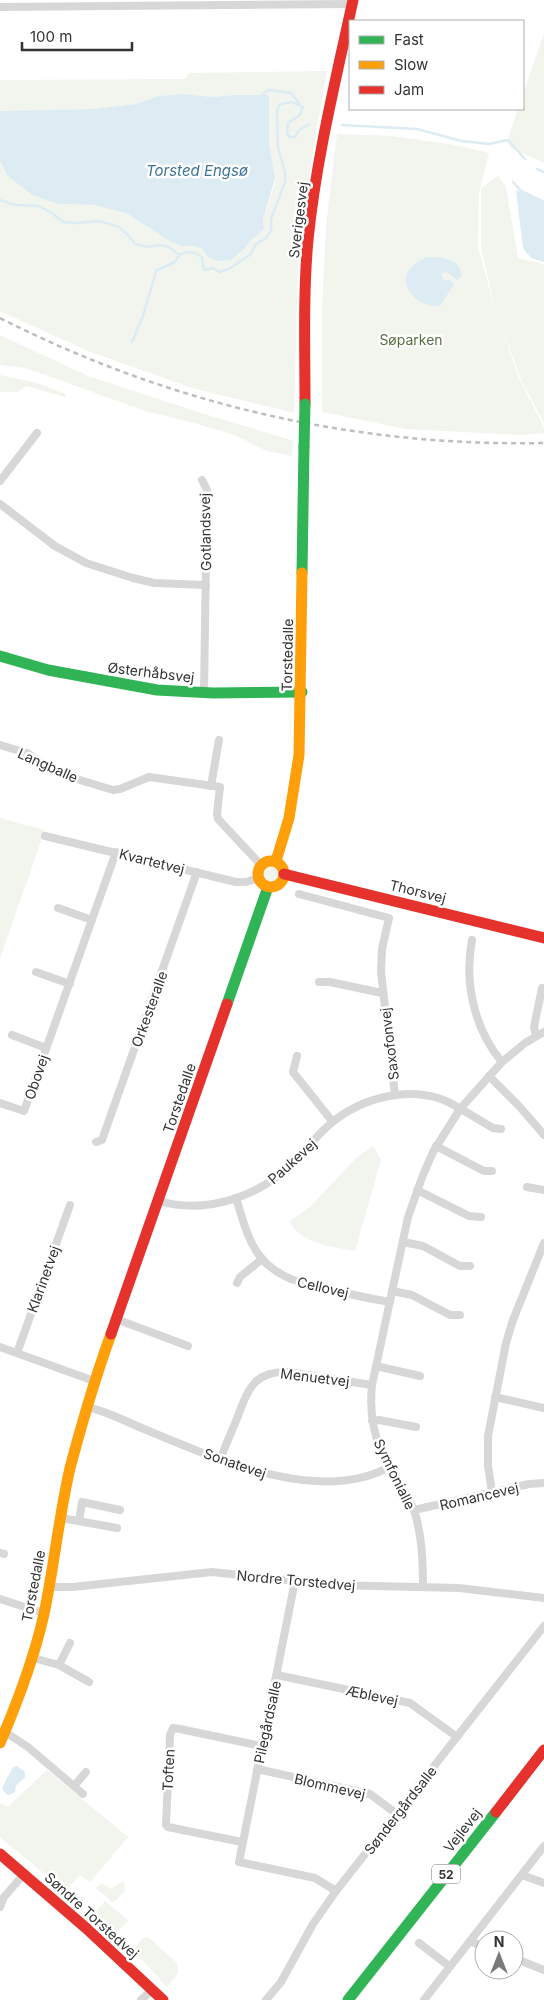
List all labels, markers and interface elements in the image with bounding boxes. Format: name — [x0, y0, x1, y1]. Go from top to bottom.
scale bar — [22, 20, 132, 52]
legend — [349, 20, 524, 110]
text: 100 m — [30, 27, 72, 46]
text: Fast — [394, 30, 424, 49]
text: Slow — [394, 55, 428, 74]
text: Jam — [394, 80, 424, 99]
water label: Torsted Engsø — [146, 161, 248, 180]
street label: Sverigesvej — [285, 181, 311, 259]
park label: Søparken — [379, 331, 443, 348]
street label: Gotlandsvej — [196, 493, 214, 571]
street label: Torstedalle — [278, 618, 296, 692]
street label: Østerhåbsvej — [107, 658, 195, 686]
street label: Langballe — [15, 744, 81, 786]
street label: Kvartetvej — [118, 845, 186, 877]
street label: Thorsvej — [388, 876, 448, 906]
street label: Orkesteralle — [127, 969, 171, 1049]
street label: Saxofonvej — [376, 1007, 402, 1081]
street label: Obovej — [20, 1052, 52, 1102]
street label: Torstedalle — [159, 1061, 199, 1135]
street label: Paukevej — [264, 1135, 320, 1187]
street label: Klarinetvej — [23, 1243, 63, 1315]
street label: Cellovej — [296, 1273, 350, 1301]
street label: Menuetvej — [279, 1364, 351, 1390]
street label: Symfonialle — [371, 1436, 419, 1512]
street label: Sonatevej — [202, 1444, 268, 1482]
street label: Romancevej — [438, 1479, 520, 1513]
street label: Torstedalle — [18, 1549, 48, 1623]
street label: Nordre Torstedvej — [236, 1566, 356, 1594]
street label: Pilegårdsalle — [250, 1679, 284, 1765]
street label: Æblevej — [344, 1681, 400, 1709]
street label: Toften — [158, 1749, 178, 1791]
street label: Søndergårdsalle — [360, 1762, 440, 1858]
street label: Blommevej — [293, 1770, 367, 1802]
street label: Vejlevej — [440, 1805, 484, 1855]
road number: 52 — [432, 1865, 460, 1884]
street label: Søndre Torstedvej — [41, 1868, 143, 1962]
north arrow — [474, 1930, 524, 1980]
text: N — [494, 1933, 504, 1950]

